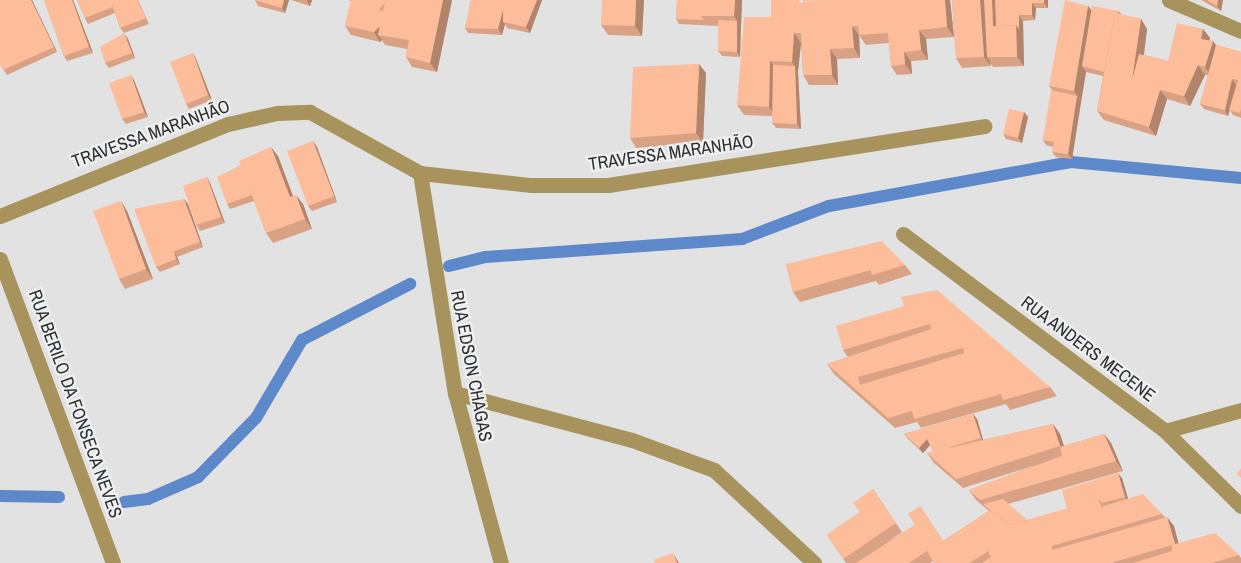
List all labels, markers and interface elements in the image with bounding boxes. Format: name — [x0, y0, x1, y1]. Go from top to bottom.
street label: TRAVESSA MARANHÃO — [69, 95, 233, 173]
street label: TRAVESSA MARANHÃO — [587, 131, 755, 175]
street label: RUA BERILO DA FONSECA NEVES — [23, 286, 127, 522]
street label: RUA EDSON CHAGAS — [446, 288, 496, 444]
street label: RUA ANDERS MECENE — [1016, 291, 1160, 407]

